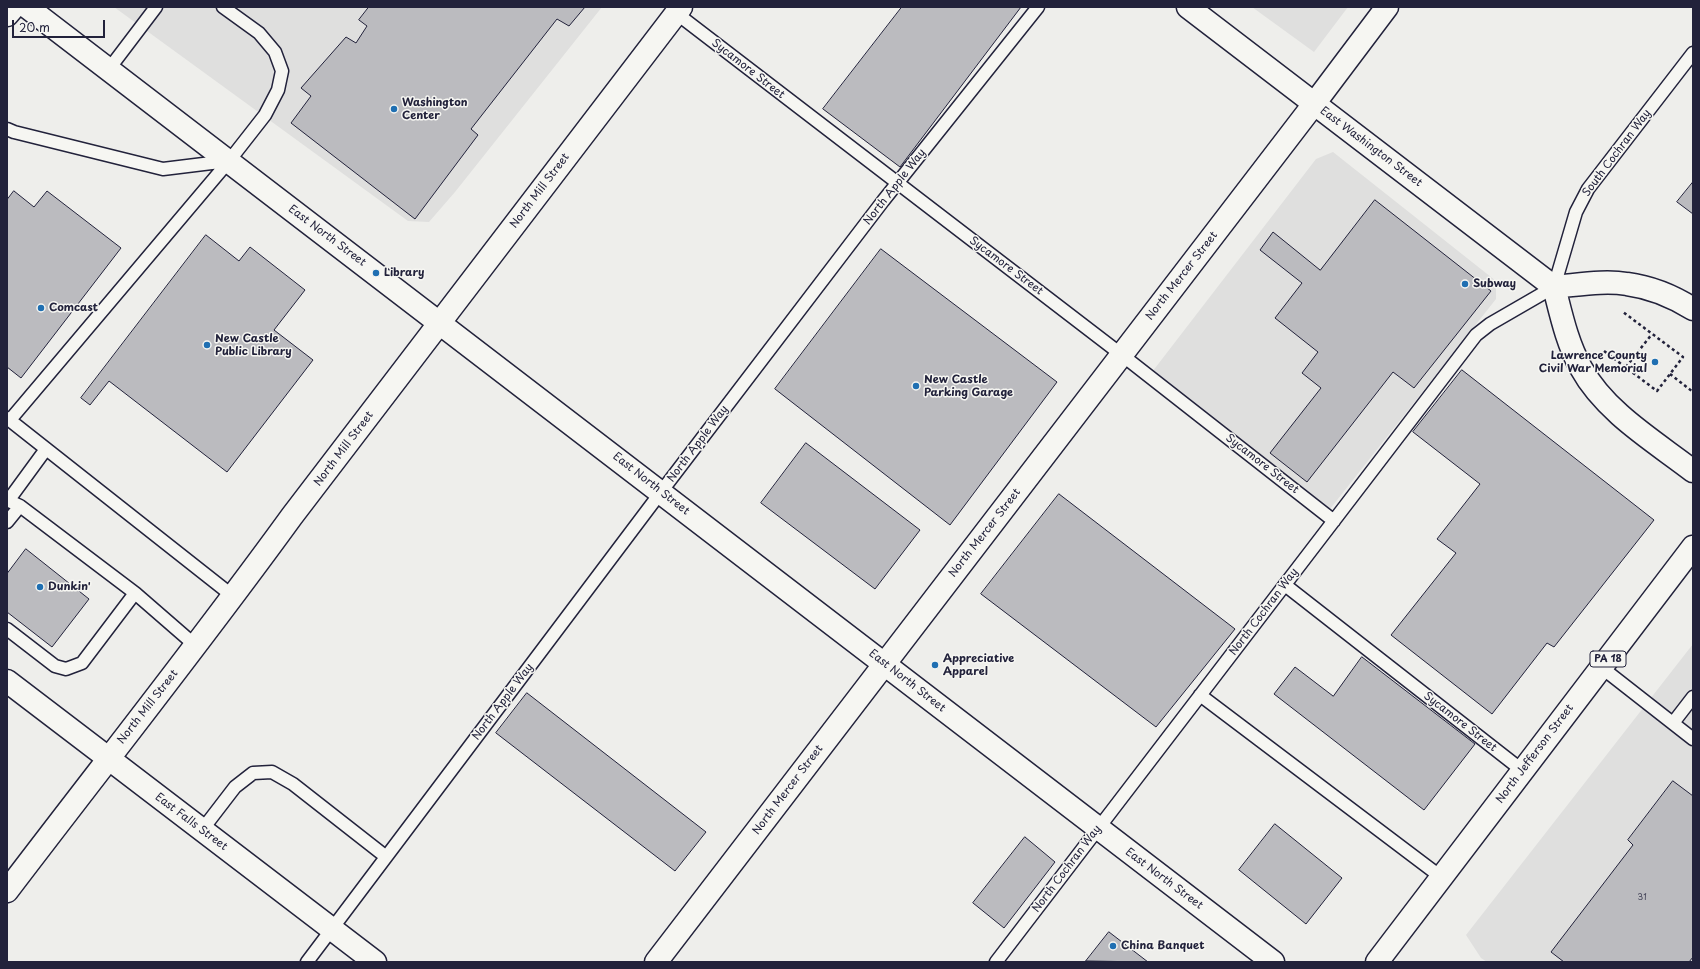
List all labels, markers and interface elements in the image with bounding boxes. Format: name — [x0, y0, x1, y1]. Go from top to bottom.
scale bar — [14, 12, 107, 38]
text: 20 m — [19, 18, 50, 36]
street label: Sycamore Street — [709, 36, 787, 102]
place label: Washington Center — [402, 96, 467, 122]
marker: Washington Center — [389, 104, 399, 114]
street label: East Washington Street — [1317, 104, 1425, 190]
street label: South Cochran Way — [1580, 107, 1654, 199]
street label: North Apple Way — [861, 146, 929, 228]
street label: North Mill Street — [508, 151, 572, 231]
street label: East North Street — [286, 203, 368, 269]
street label: North Mercer Street — [1143, 229, 1221, 323]
street label: Sycamore Street — [967, 234, 1045, 298]
place label: Library — [384, 266, 424, 280]
marker: Library — [371, 268, 381, 278]
place label: Subway — [1473, 277, 1516, 291]
marker: Subway — [1460, 279, 1470, 289]
place label: Comcast — [49, 301, 98, 315]
marker: Comcast — [36, 303, 46, 313]
place label: New Castle Public Library — [215, 332, 292, 358]
marker: New Castle Public Library — [202, 340, 212, 350]
place label: Lawrence County Civil War Memorial — [1539, 349, 1647, 375]
marker: Lawrence County Civil War Memorial — [1650, 357, 1660, 367]
place label: New Castle Parking Garage — [924, 373, 1013, 399]
marker: New Castle Parking Garage — [911, 381, 921, 391]
street label: North Apple Way — [665, 403, 731, 485]
street label: North Mill Street — [312, 409, 376, 489]
street label: Sycamore Street — [1223, 431, 1301, 497]
street label: East North Street — [610, 450, 692, 518]
street label: North Mercer Street — [946, 486, 1024, 580]
street label: North Cochran Way — [1227, 566, 1301, 658]
place label: Dunkin' — [48, 580, 91, 594]
marker: Dunkin' — [35, 582, 45, 592]
street label: East North Street — [866, 647, 948, 715]
road number: PA 18 — [1590, 651, 1626, 667]
place label: Appreciative Apparel — [943, 652, 1014, 678]
marker: Appreciative Apparel — [930, 660, 940, 670]
street label: North Apple Way — [470, 661, 536, 743]
street label: North Mill Street — [115, 667, 181, 747]
street label: Sycamore Street — [1421, 689, 1499, 755]
street label: North Jefferson Street — [1493, 702, 1577, 806]
street label: North Mercer Street — [750, 743, 826, 837]
street label: East Falls Street — [152, 791, 230, 853]
street label: North Cochran Way — [1030, 823, 1104, 915]
street label: East North Street — [1123, 846, 1205, 912]
house number: 31 — [1637, 893, 1647, 903]
place label: China Banquet — [1121, 939, 1205, 953]
marker: China Banquet — [1108, 941, 1118, 951]

